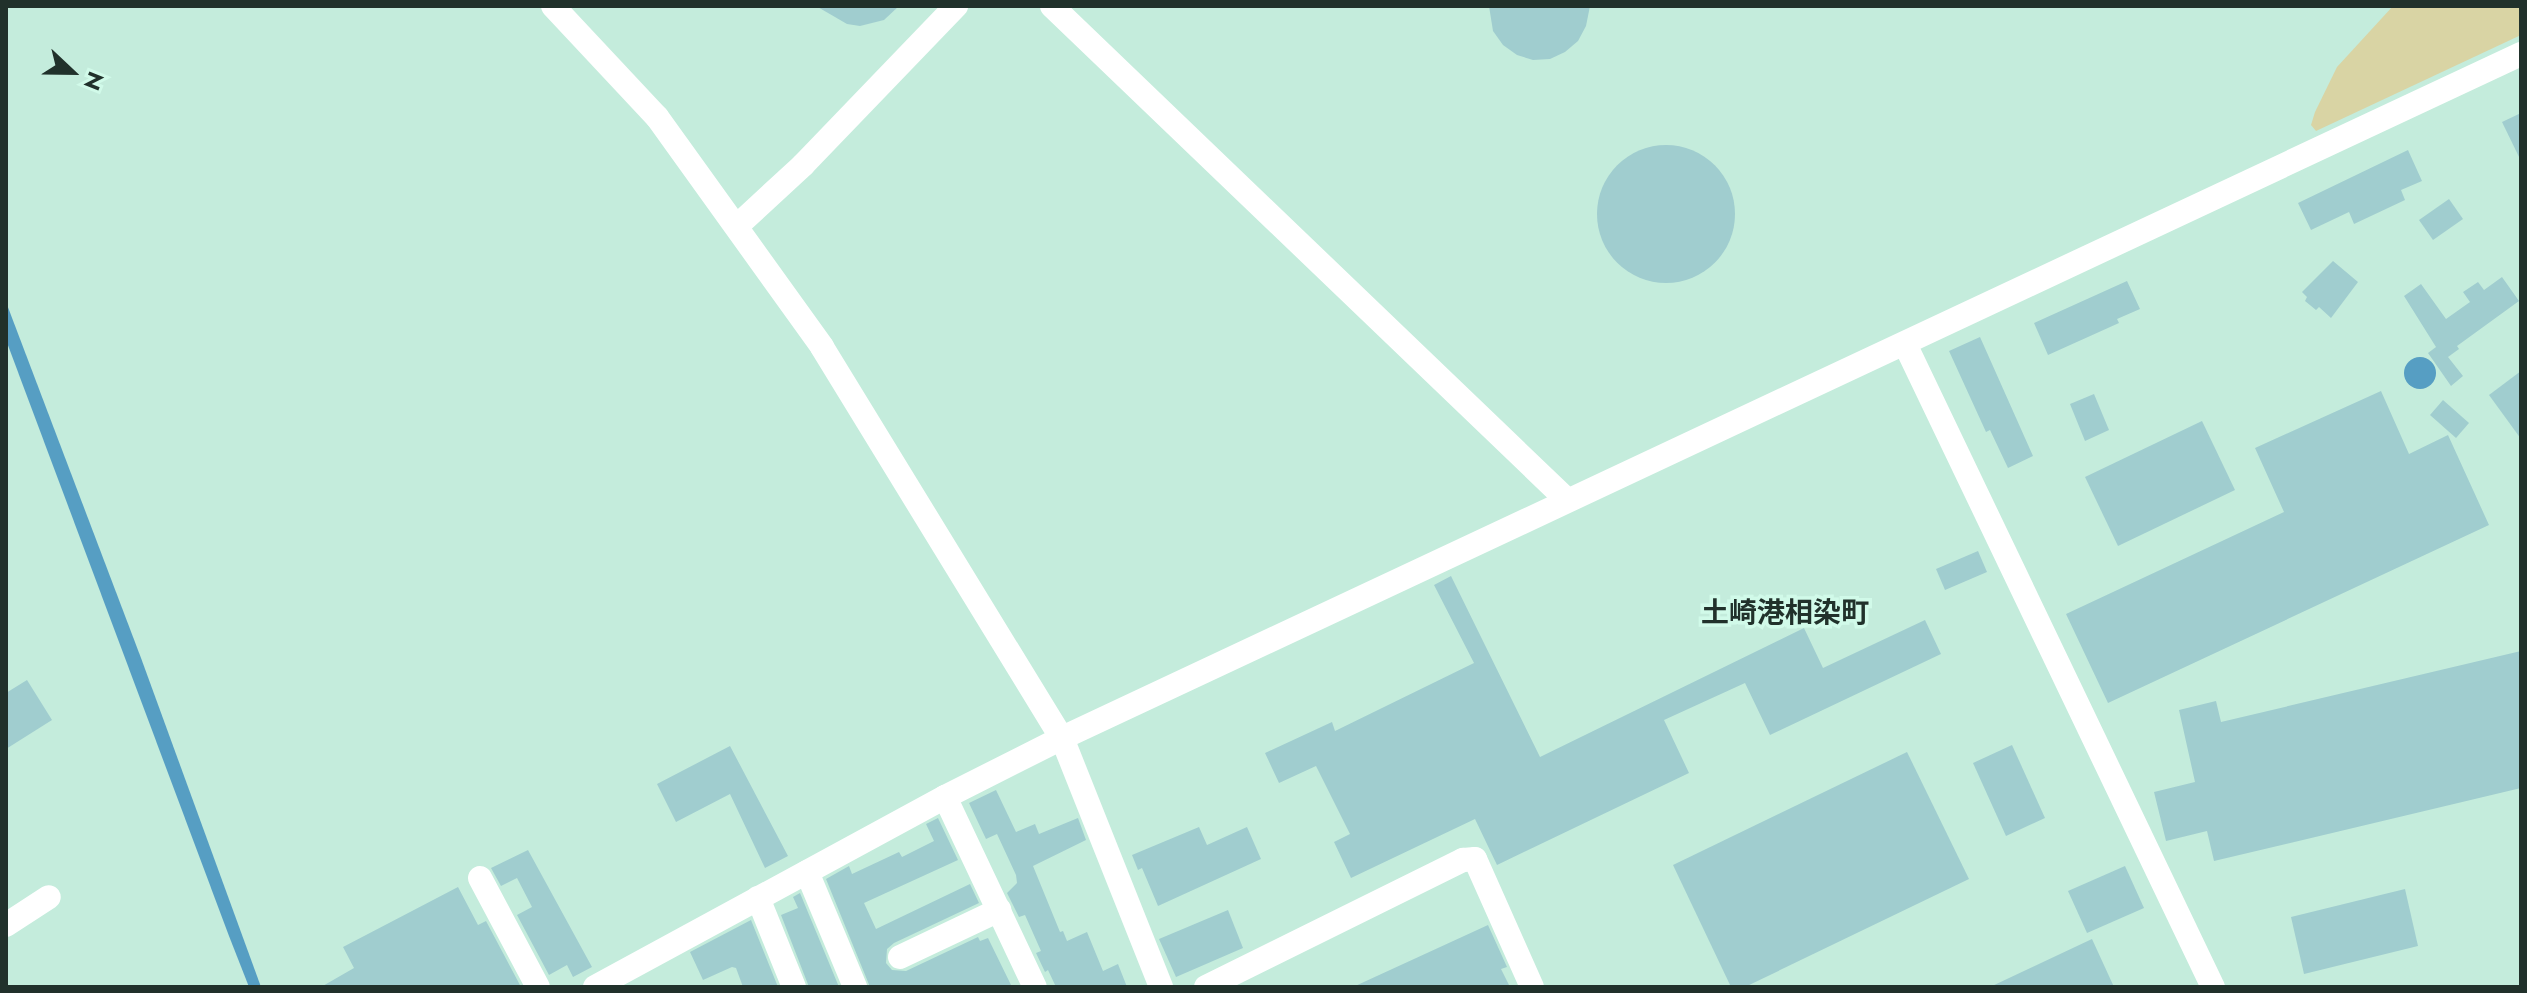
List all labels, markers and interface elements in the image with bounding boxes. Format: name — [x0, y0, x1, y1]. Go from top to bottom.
north arrow — [32, 32, 112, 112]
text: N — [76, 67, 112, 95]
district label: 土崎港相染町 — [1701, 596, 1869, 630]

